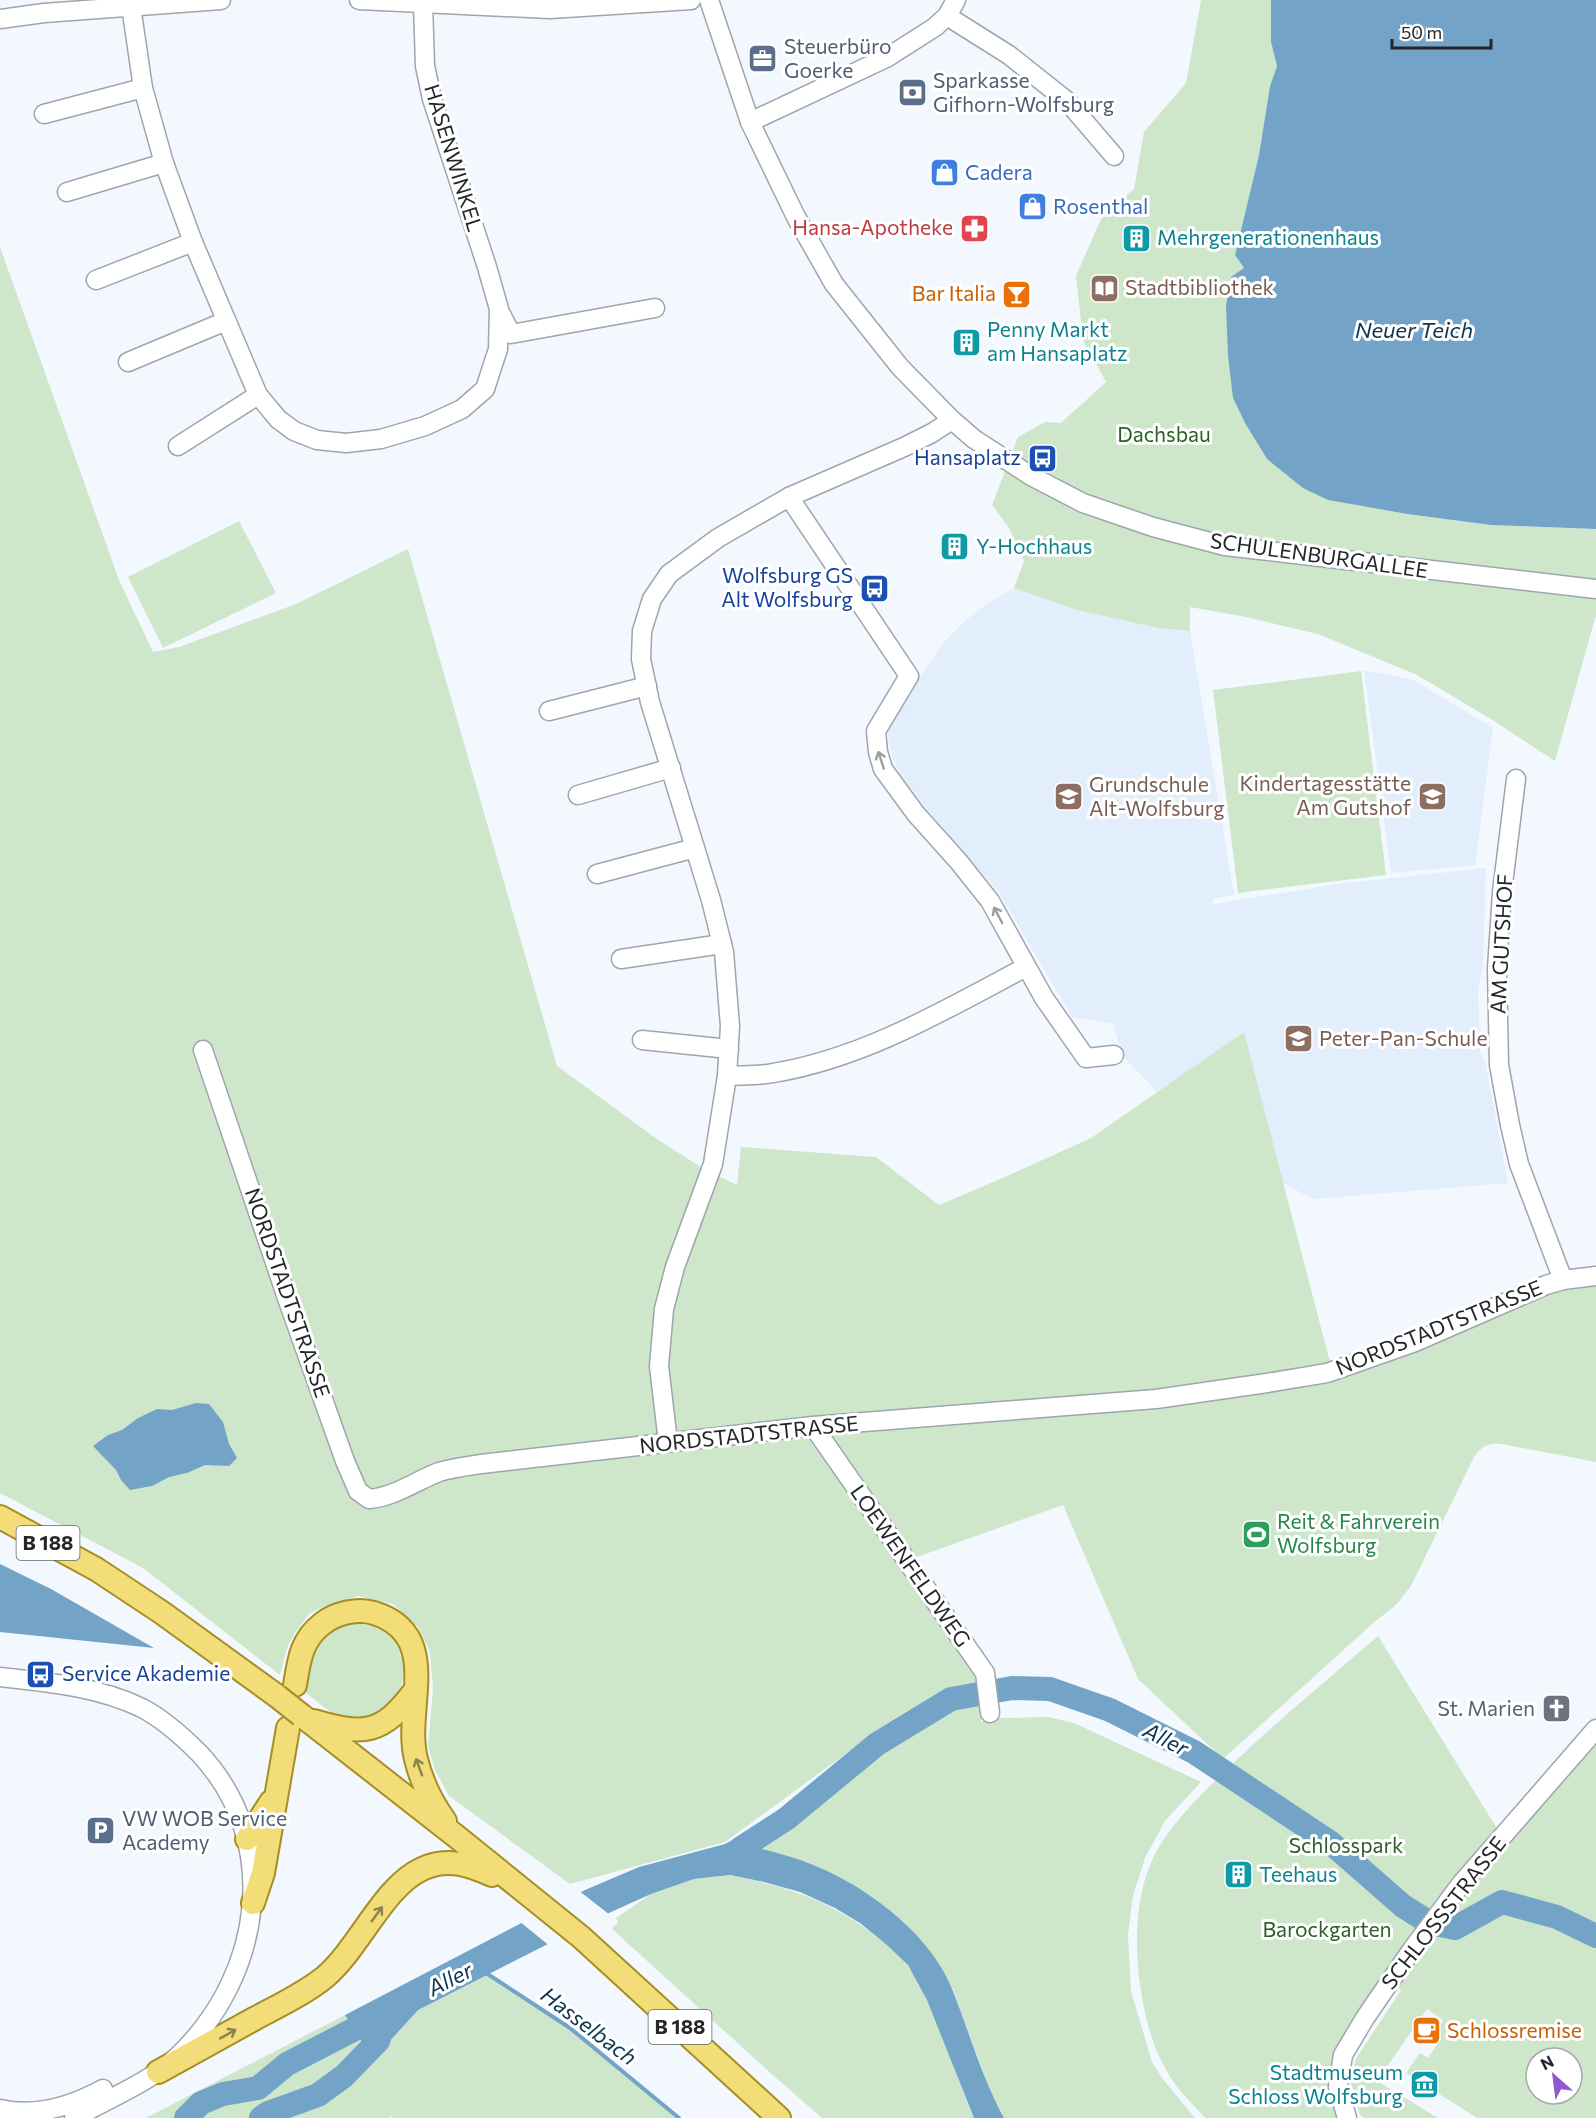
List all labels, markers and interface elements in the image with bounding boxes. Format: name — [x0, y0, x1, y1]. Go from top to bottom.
scale bar — [1392, 12, 1491, 50]
text: 50 m — [1401, 21, 1442, 43]
place label: Steuerbüro Goerke — [784, 33, 892, 82]
office icon: Steuerbüro Goerke — [747, 43, 779, 75]
place label: Sparkasse Gifhorn-Wolfsburg — [933, 67, 1114, 116]
bank icon: Sparkasse Gifhorn-Wolfsburg — [896, 77, 928, 109]
street label: HASENWINKEL — [420, 81, 489, 234]
shop icon: Cadera — [928, 157, 960, 189]
place label: Cadera — [965, 159, 1033, 184]
shop icon: Rosenthal — [1016, 191, 1048, 223]
place label: Rosenthal — [1053, 193, 1148, 218]
pharmacy icon: Hansa-Apotheke — [958, 212, 990, 244]
place label: Hansa-Apotheke — [792, 214, 953, 239]
building icon: Mehrgenerationenhaus — [1120, 222, 1152, 254]
place label: Mehrgenerationenhaus — [1157, 224, 1379, 249]
library icon: Stadtbibliothek — [1088, 272, 1120, 304]
place label: Stadtbibliothek — [1125, 274, 1274, 299]
bar icon: Bar Italia — [1001, 278, 1033, 310]
place label: Bar Italia — [912, 280, 996, 305]
place label: Penny Markt am Hansaplatz — [987, 316, 1127, 365]
water label: Neuer Teich — [1355, 316, 1473, 343]
building icon: Penny Markt am Hansaplatz — [950, 326, 982, 358]
park label: Dachsbau — [1117, 421, 1211, 446]
bus stop icon: Hansaplatz — [1026, 442, 1058, 474]
place label: Hansaplatz — [914, 444, 1021, 469]
street label: SCHULENBURGALLEE — [1209, 527, 1430, 582]
building icon: Y-Hochhaus — [939, 531, 971, 563]
place label: Y-Hochhaus — [976, 533, 1092, 558]
place label: Wolfsburg GS Alt Wolfsburg — [721, 562, 853, 611]
bus stop icon: Wolfsburg GS Alt Wolfsburg — [858, 572, 890, 604]
one-way arrow — [875, 751, 886, 770]
place label: Kindertagesstätte Am Gutshof — [1239, 770, 1412, 819]
place label: Grundschule Alt-Wolfsburg — [1089, 771, 1225, 820]
school or university icon: Kindertagesstätte Am Gutshof — [1416, 780, 1448, 812]
school or university icon: Grundschule Alt-Wolfsburg — [1052, 781, 1084, 813]
street label: AM GUTSHOF — [1484, 873, 1517, 1015]
one-way arrow — [992, 907, 1004, 924]
school or university icon: Peter-Pan-Schule — [1282, 1023, 1314, 1055]
place label: Peter-Pan-Schule — [1319, 1025, 1487, 1050]
street label: NORDSTADTSTRASSE — [241, 1184, 336, 1401]
street label: NORDSTADTSTRASSE — [1332, 1274, 1545, 1379]
street label: NORDSTADTSTRASSE — [638, 1410, 860, 1457]
street label: LOEWENFELDWEG — [846, 1479, 976, 1651]
place label: Reit & Fahrverein Wolfsburg — [1277, 1508, 1440, 1557]
sports icon: Reit & Fahrverein Wolfsburg — [1240, 1518, 1272, 1550]
road number: B 188 — [16, 1526, 80, 1560]
bus stop icon: Service Akademie — [25, 1658, 57, 1690]
place label: Service Akademie — [62, 1660, 230, 1685]
church icon: St. Marien — [1540, 1693, 1572, 1725]
place label: St. Marien — [1438, 1695, 1535, 1720]
water label: Aller — [1138, 1715, 1194, 1762]
one-way arrow — [413, 1759, 424, 1777]
place label: VW WOB Service Academy — [122, 1805, 287, 1854]
parking icon: VW WOB Service Academy — [85, 1815, 117, 1847]
street label: SCHLOSSSTRASSE — [1375, 1831, 1510, 1993]
park label: Schlosspark — [1289, 1832, 1403, 1857]
building icon: Teehaus — [1222, 1859, 1254, 1891]
place label: Teehaus — [1259, 1861, 1337, 1886]
one-way arrow — [371, 1906, 383, 1922]
park label: Barockgarten — [1262, 1916, 1392, 1941]
water label: Aller — [422, 1955, 478, 2002]
water label: Hasselbach — [536, 1981, 643, 2070]
road number: B 188 — [648, 2010, 712, 2044]
cafe icon: Schlossremise — [1410, 2015, 1442, 2047]
place label: Schlossremise — [1447, 2017, 1582, 2042]
one-way arrow — [218, 2028, 236, 2039]
north arrow — [1524, 2046, 1584, 2106]
text: N — [1537, 2051, 1556, 2074]
place label: Stadtmuseum Schloss Wolfsburg — [1228, 2059, 1403, 2108]
museum icon: Stadtmuseum Schloss Wolfsburg — [1408, 2069, 1440, 2101]

